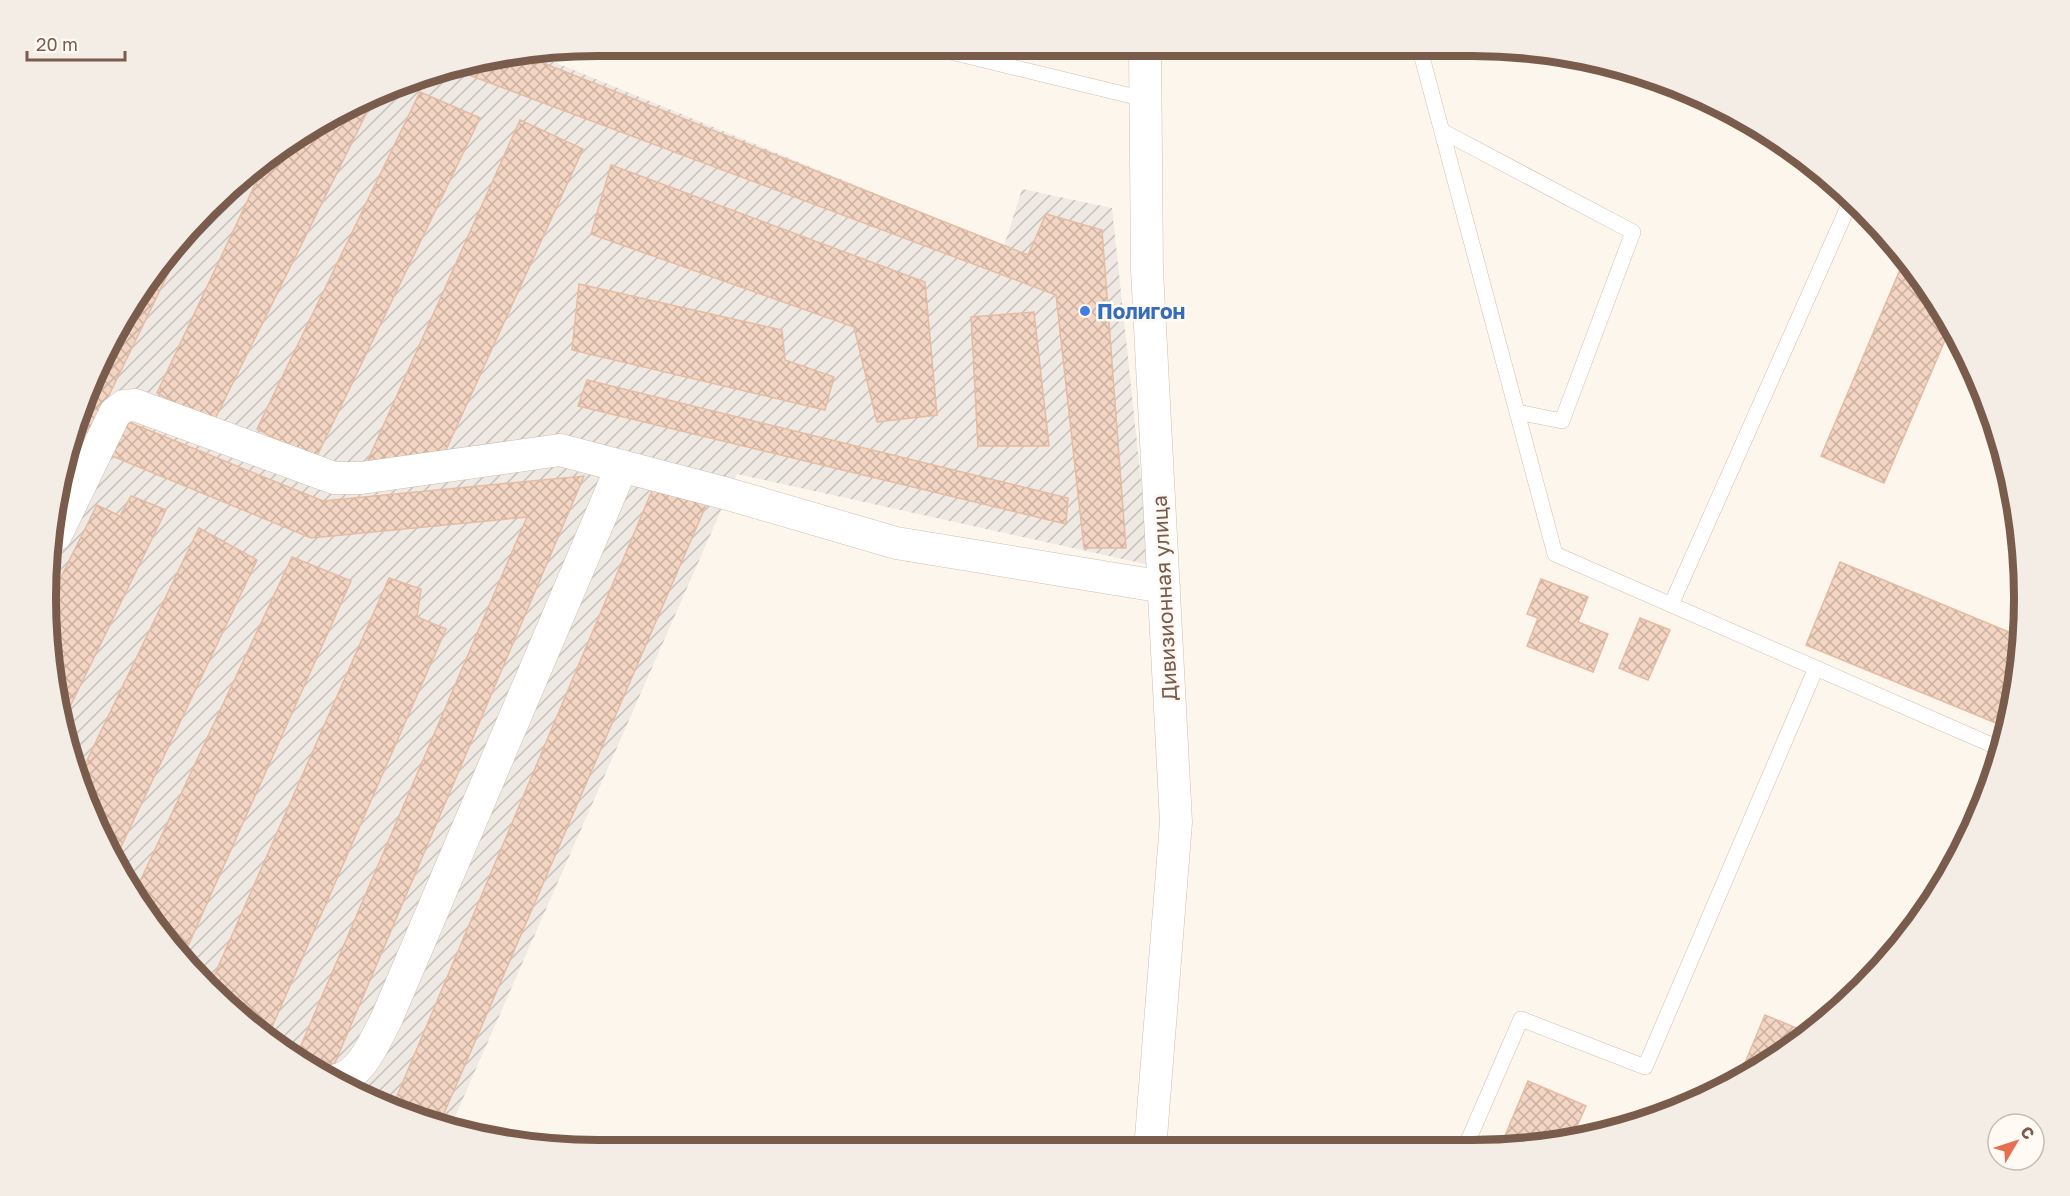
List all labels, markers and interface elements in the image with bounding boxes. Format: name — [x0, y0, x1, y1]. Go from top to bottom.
scale bar — [27, 24, 124, 62]
text: 20 m — [36, 33, 78, 55]
place label: Полигон — [1097, 298, 1185, 324]
marker: Полигон — [1078, 304, 1092, 318]
street label: Дивизионная улица — [1146, 495, 1182, 701]
north arrow — [1986, 1112, 2046, 1172]
text: С — [2016, 1122, 2039, 1143]

